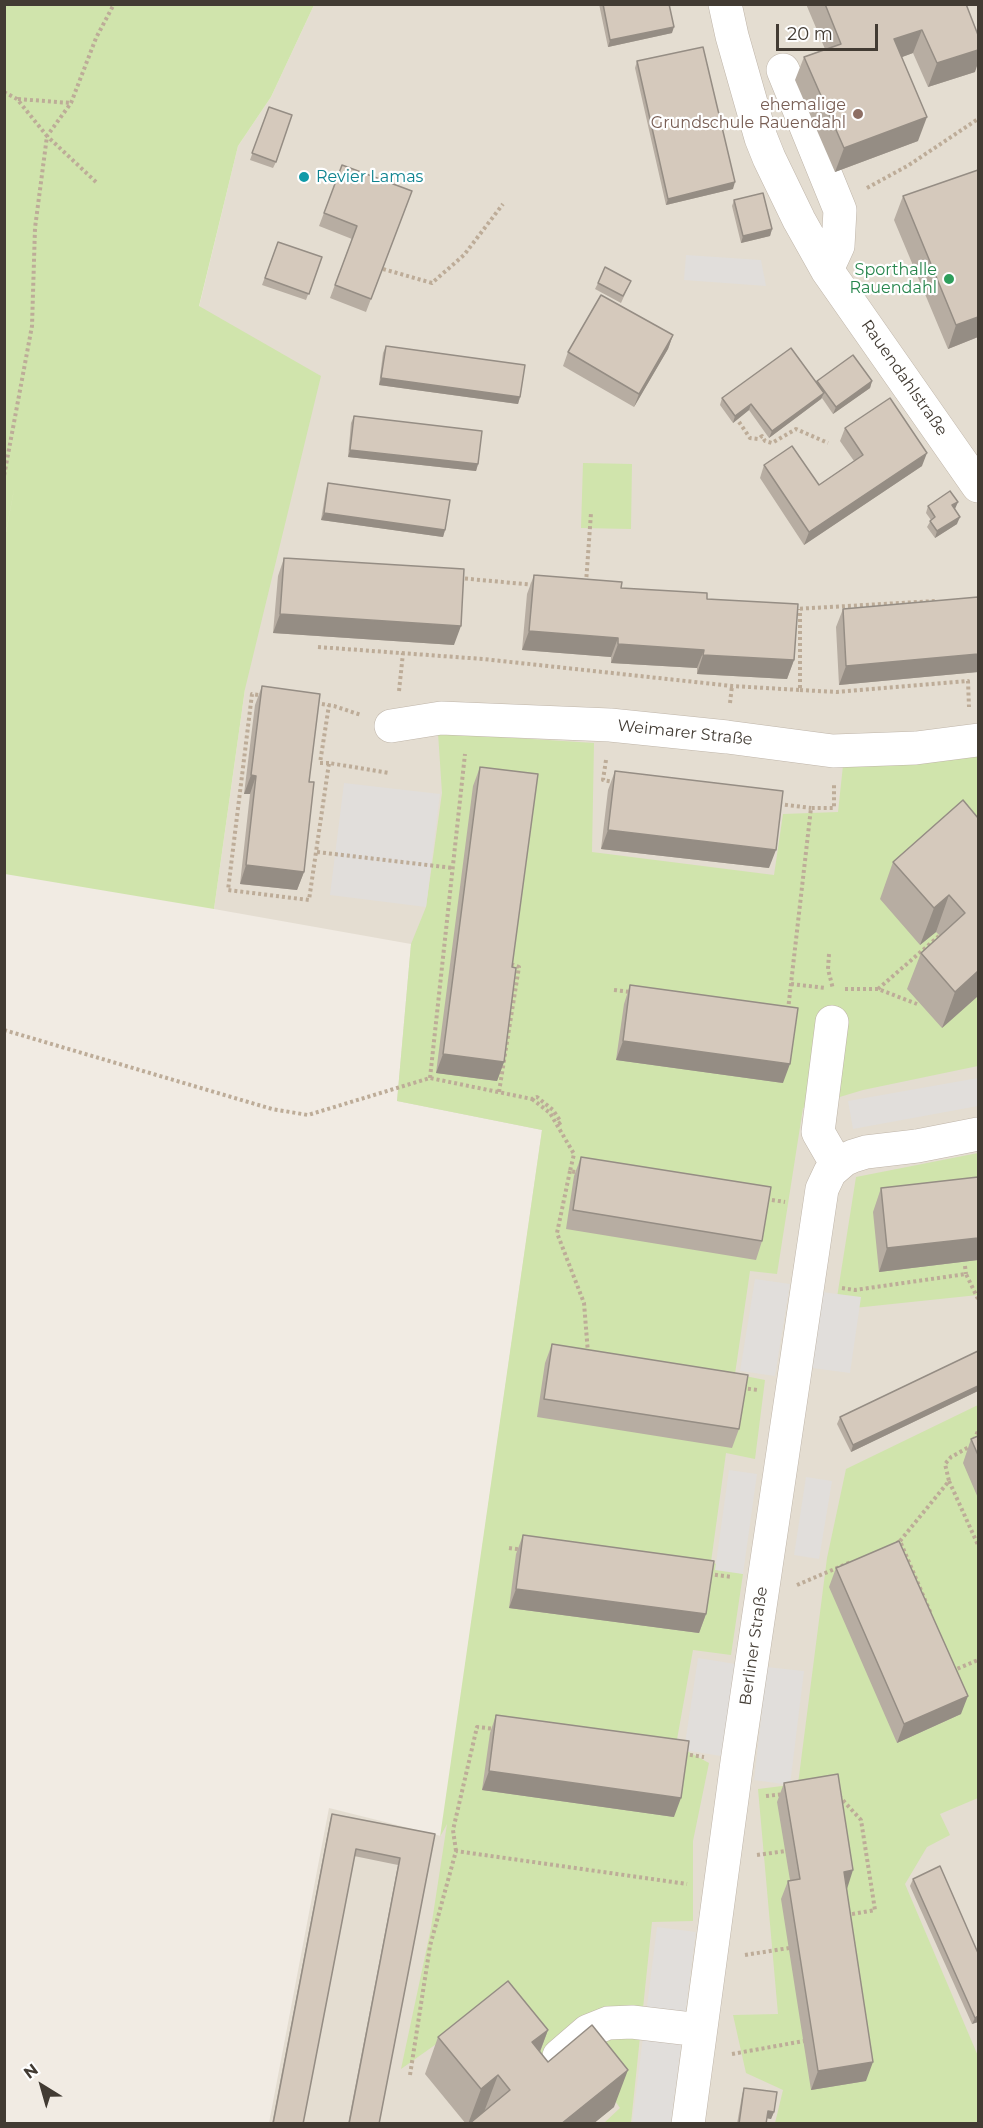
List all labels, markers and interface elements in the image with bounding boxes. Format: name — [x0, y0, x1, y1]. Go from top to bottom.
scale bar — [779, 12, 881, 50]
text: 20 m — [787, 23, 833, 45]
place label: ehemalige Grundschule Rauendahl — [651, 95, 846, 133]
marker: ehemalige Grundschule Rauendahl — [851, 107, 865, 121]
place label: Revier Lamas — [316, 167, 423, 187]
marker: Revier Lamas — [297, 170, 311, 184]
place label: Sporthalle Rauendahl — [849, 260, 937, 298]
marker: Sporthalle Rauendahl — [942, 272, 956, 286]
street label: Rauendahlstraße — [857, 316, 951, 440]
street label: Weimarer Straße — [617, 716, 753, 750]
street label: Berliner Straße — [736, 1585, 772, 1707]
north arrow — [12, 2056, 72, 2116]
text: N — [20, 2060, 42, 2083]

